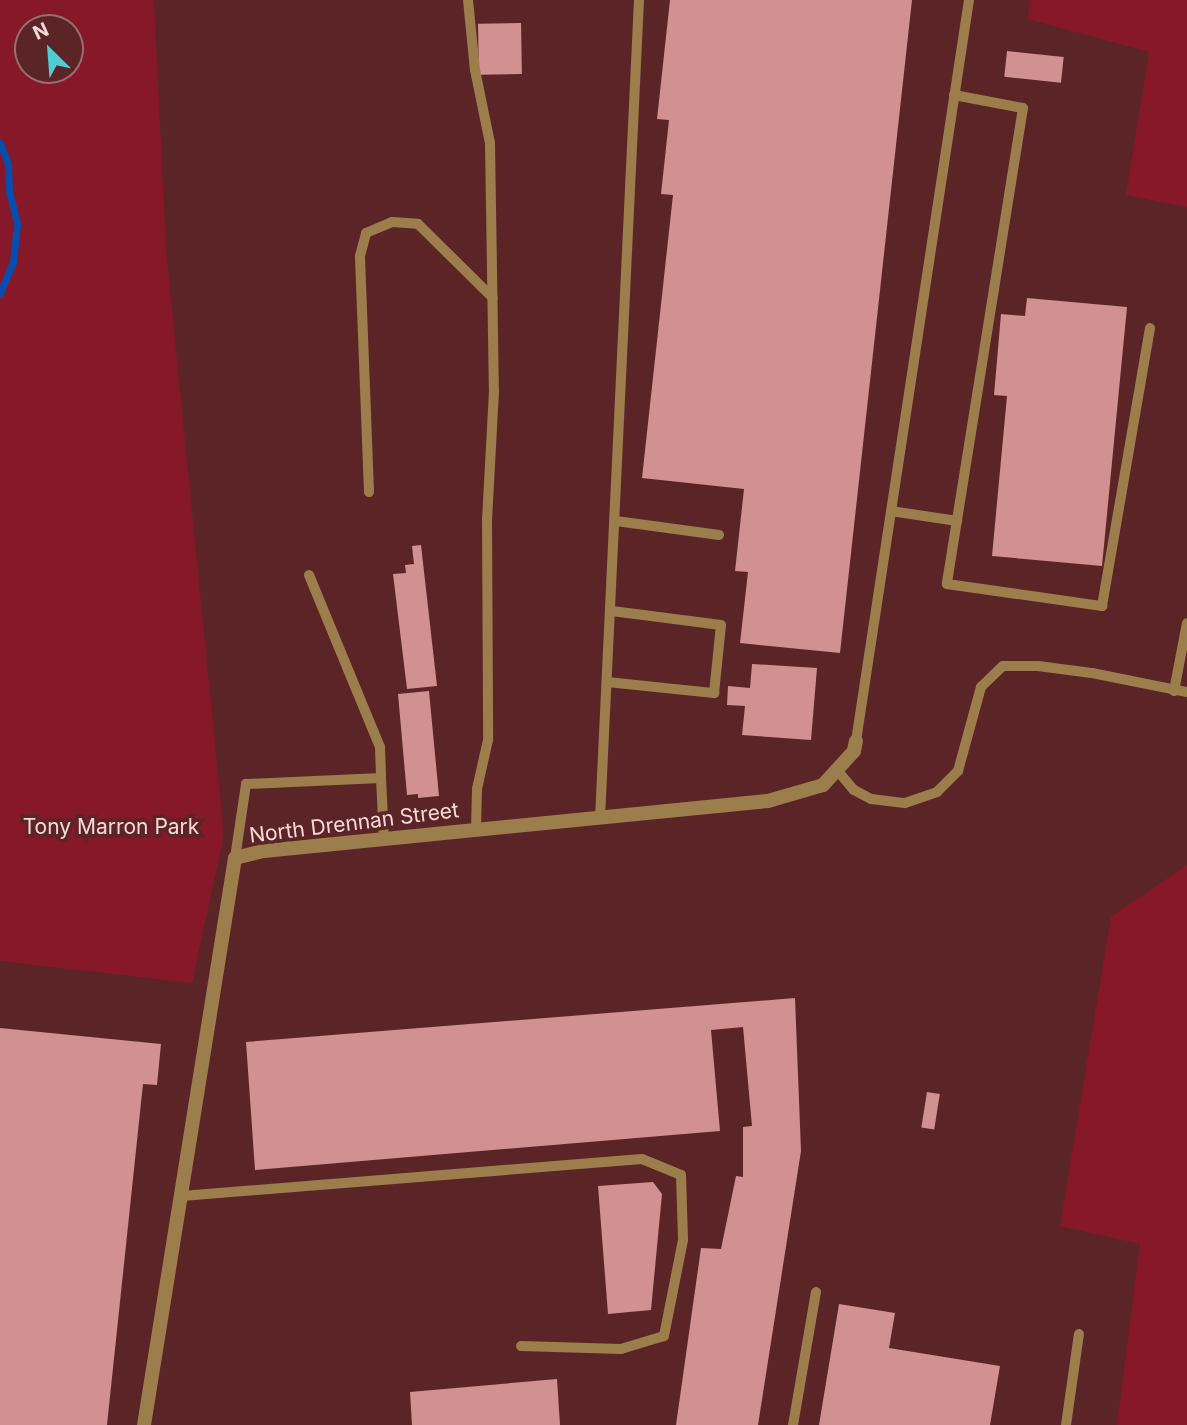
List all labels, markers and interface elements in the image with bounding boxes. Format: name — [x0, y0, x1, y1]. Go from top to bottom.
north arrow — [14, 14, 84, 84]
text: N — [29, 18, 52, 45]
street label: North Drennan Street — [248, 798, 460, 848]
park label: Tony Marron Park — [23, 814, 199, 840]

